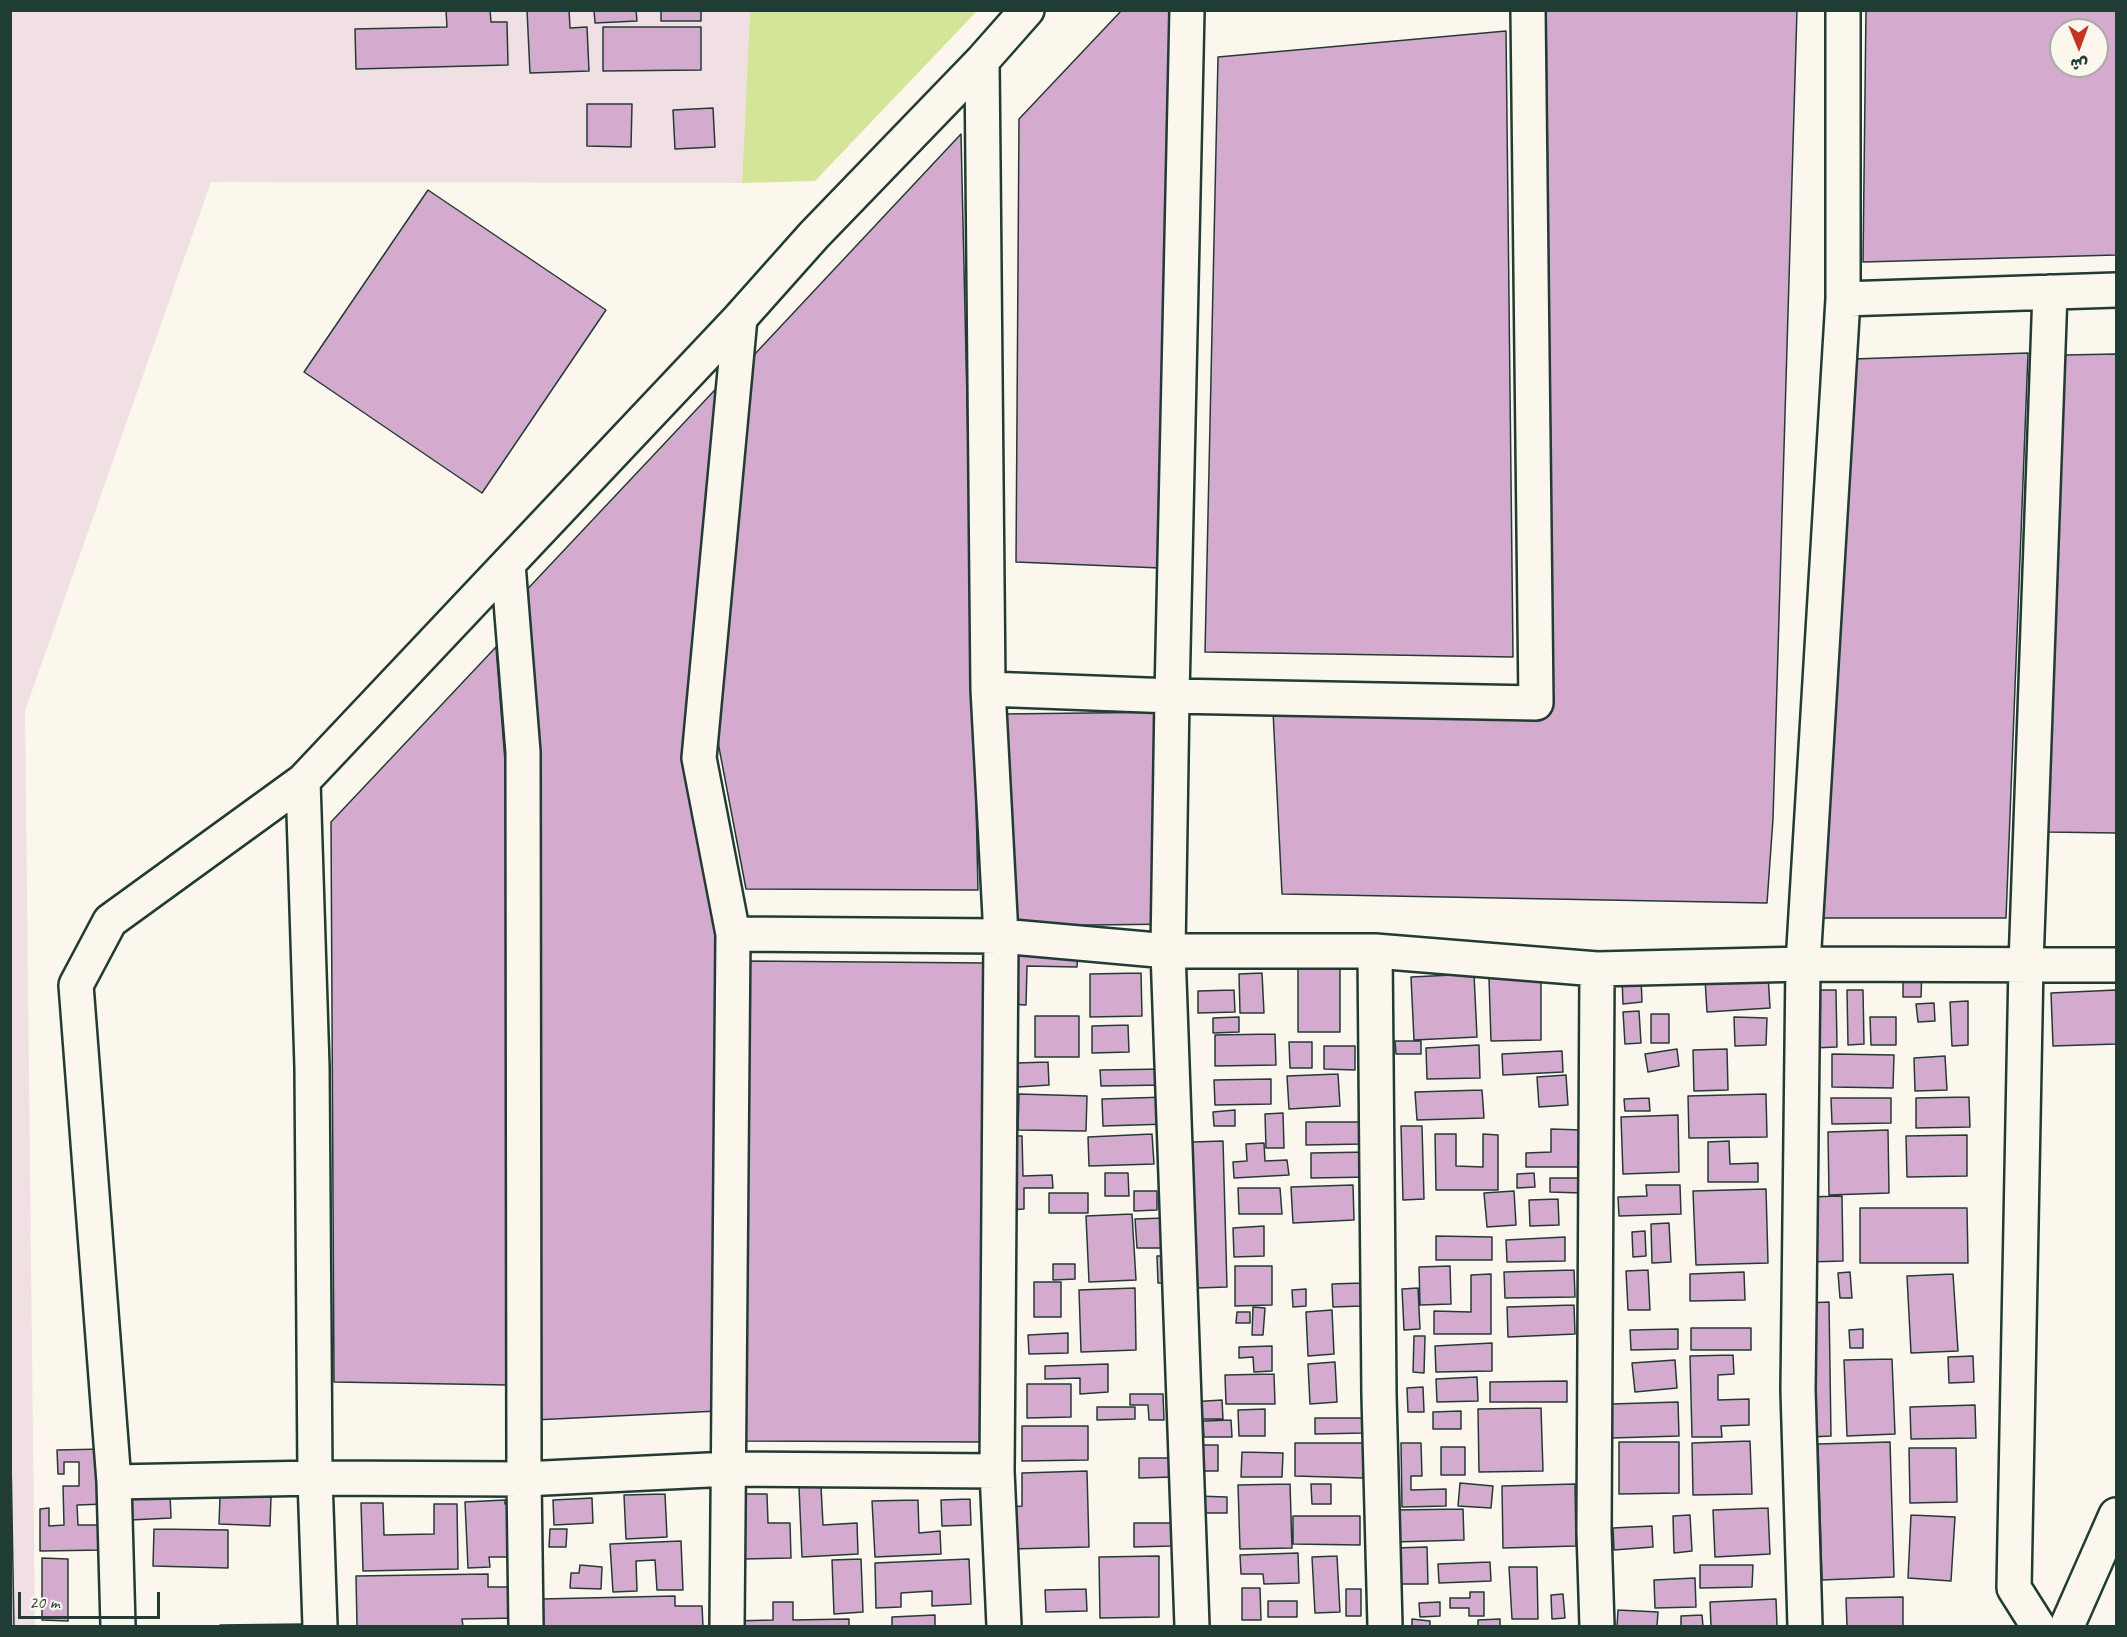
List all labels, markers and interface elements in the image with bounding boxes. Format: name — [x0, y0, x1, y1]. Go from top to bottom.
north arrow — [2049, 18, 2109, 78]
text: ش — [2070, 54, 2088, 74]
scale bar — [21, 1580, 164, 1618]
text: 20 m — [29, 1591, 60, 1613]

